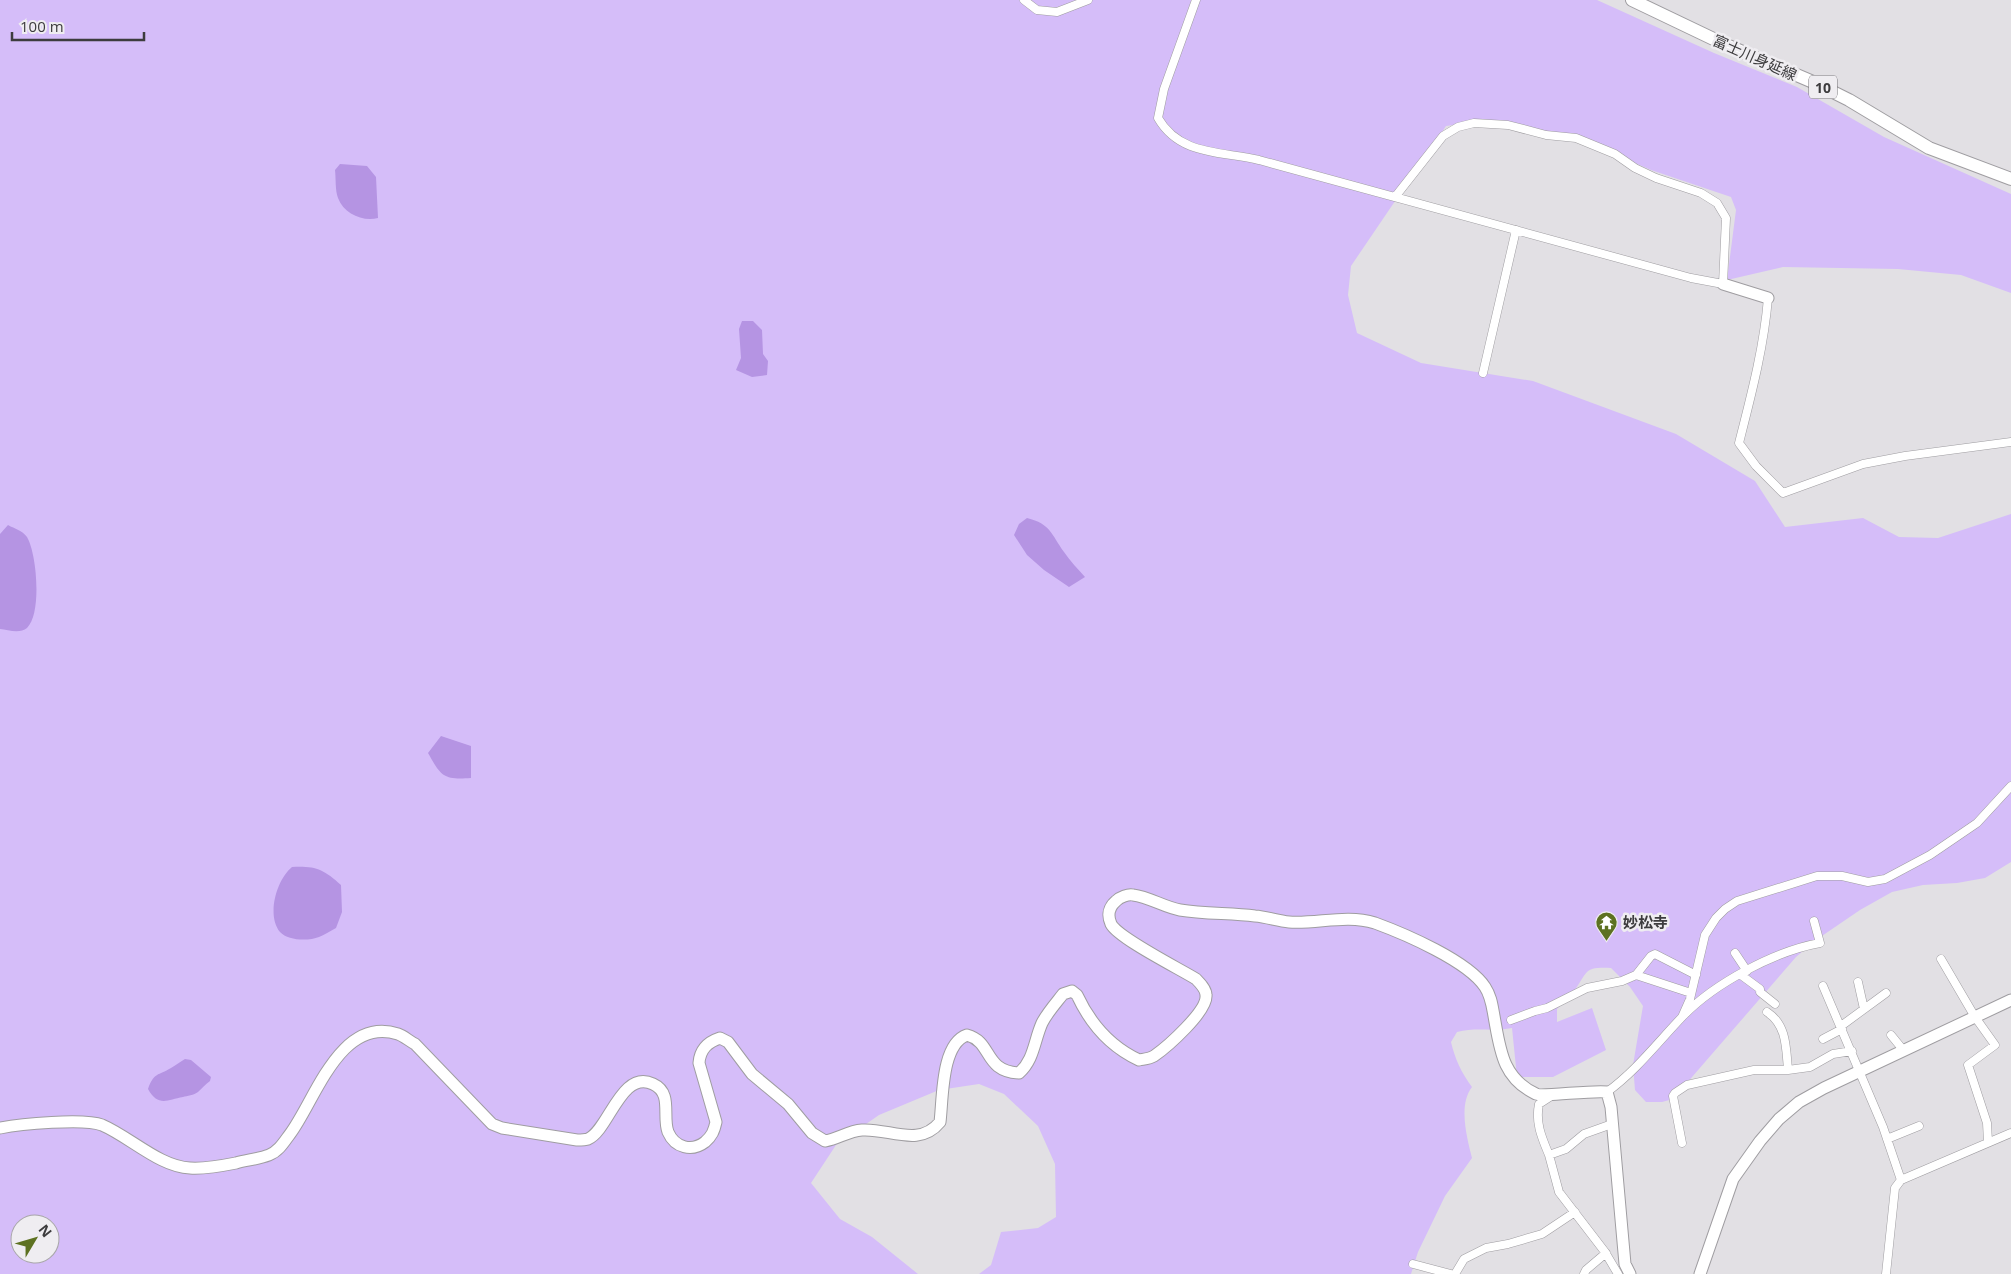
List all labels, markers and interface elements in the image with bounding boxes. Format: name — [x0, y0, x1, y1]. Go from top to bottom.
scale bar — [12, 10, 145, 42]
text: 100 m — [20, 16, 64, 36]
street label: 富士川身延線 — [1710, 30, 1800, 84]
road number: 10 — [1809, 75, 1837, 98]
temple icon: 妙松寺 — [1595, 910, 1619, 941]
place label: 妙松寺 — [1623, 912, 1668, 932]
north arrow — [10, 1214, 60, 1264]
text: N — [35, 1220, 57, 1241]

